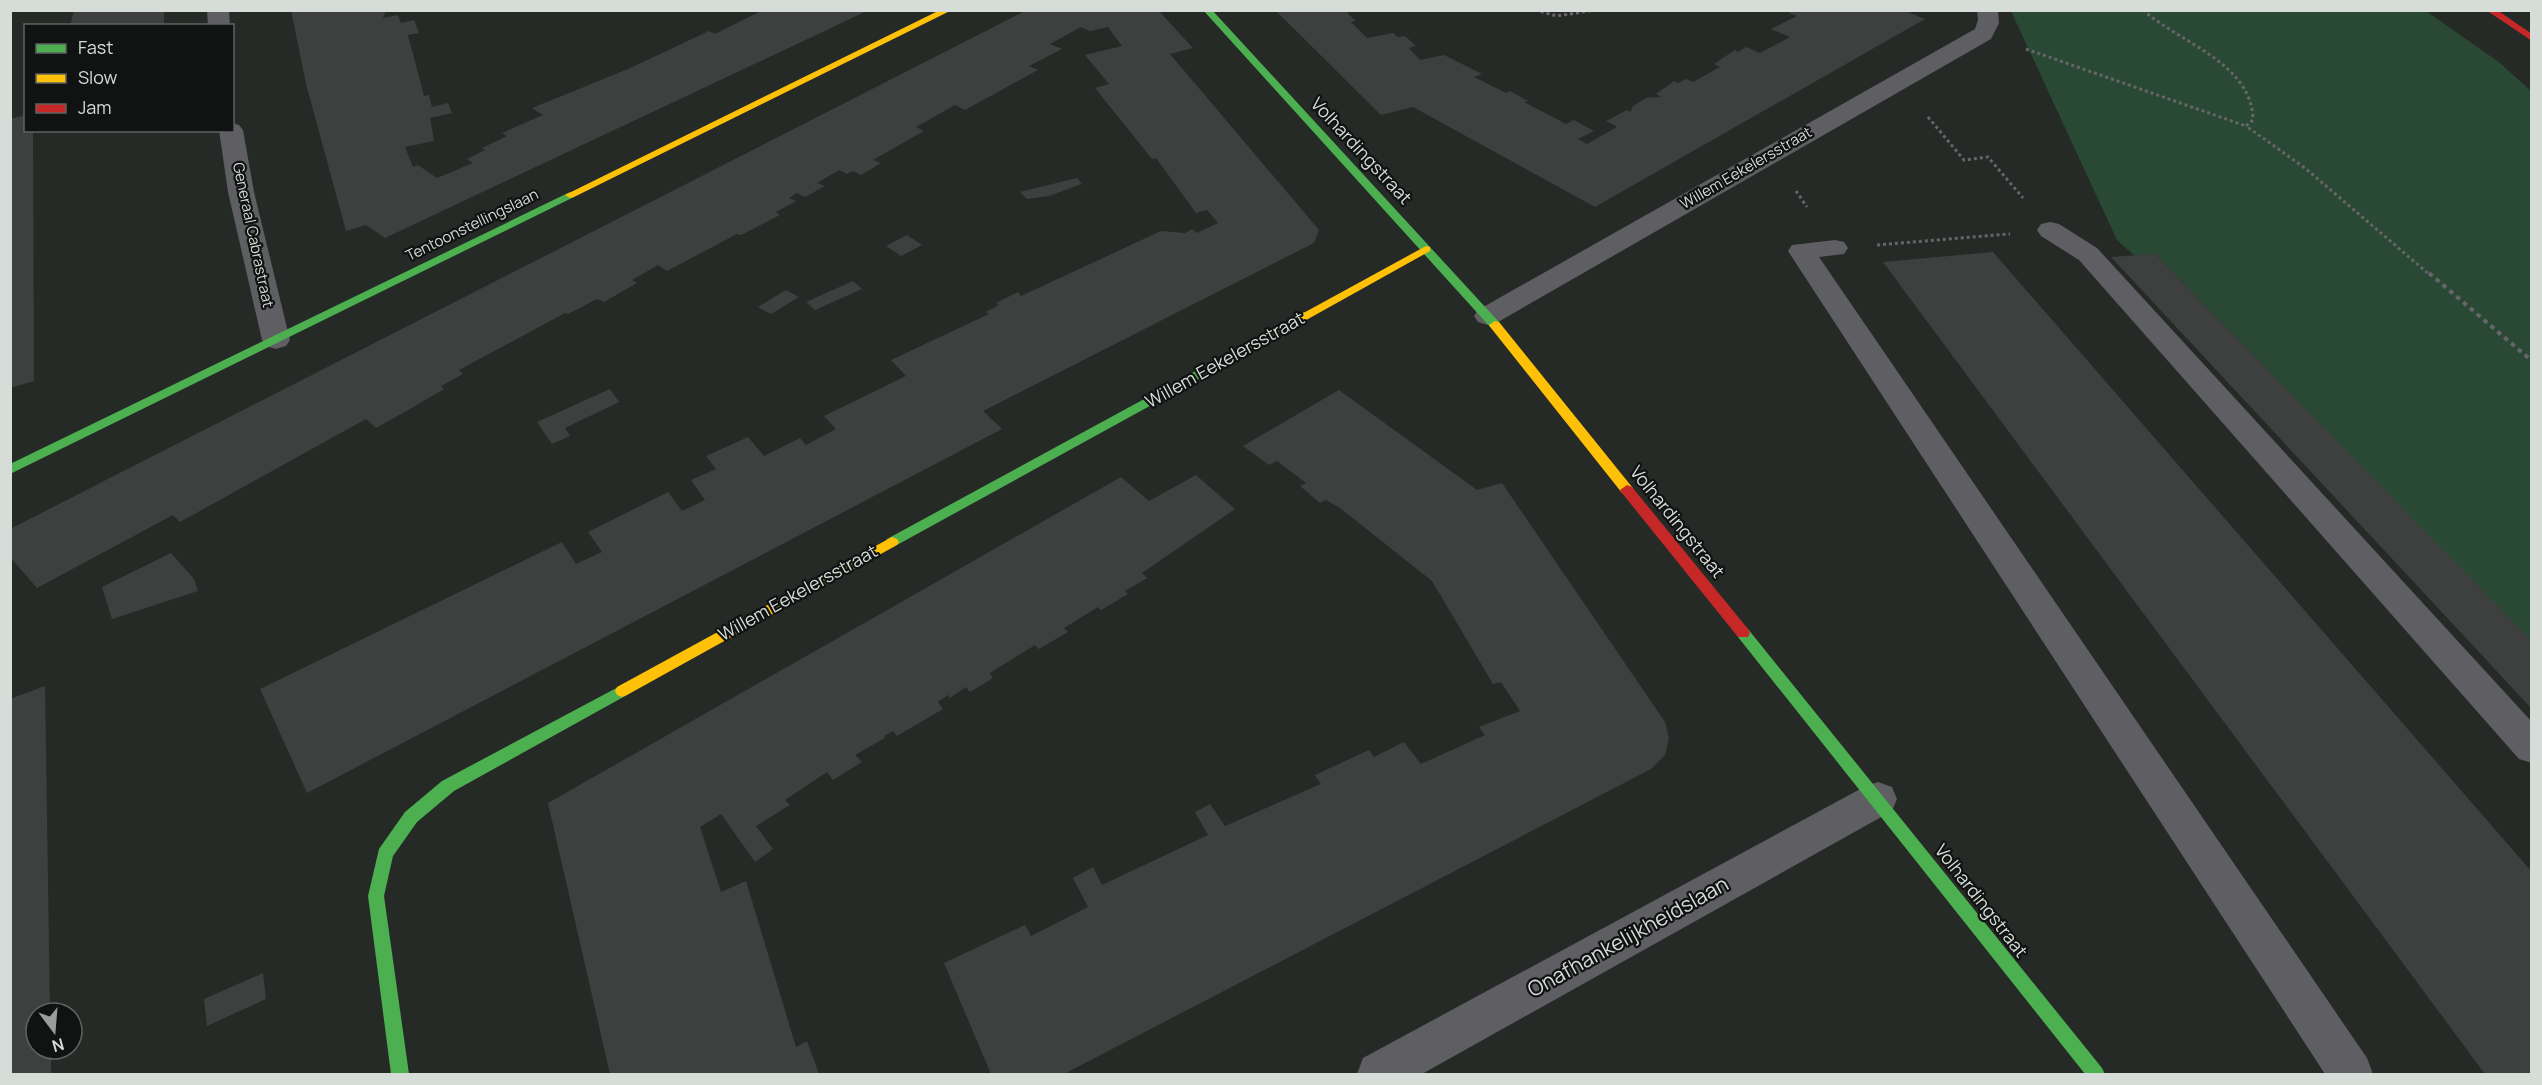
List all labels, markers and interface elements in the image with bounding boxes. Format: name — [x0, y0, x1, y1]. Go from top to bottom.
legend — [24, 24, 234, 132]
text: Fast — [78, 35, 113, 59]
text: Slow — [78, 65, 118, 89]
street label: Volhardingstraat — [1306, 92, 1418, 209]
text: Jam — [78, 95, 112, 119]
street label: Willem Eekelersstraat — [1676, 121, 1815, 214]
street label: Generaal Cabrastraat — [228, 160, 279, 310]
street label: Tentoonstellingslaan — [402, 183, 542, 266]
street label: Willem Eekelersstraat — [1141, 305, 1308, 413]
street label: Volhardingstraat — [1625, 460, 1730, 582]
street label: Willem Eekelersstraat — [714, 538, 881, 646]
street label: Volhardingstraat — [1930, 839, 2034, 962]
street label: Onafhankelijkheidslaan — [1522, 869, 1733, 1003]
north arrow — [24, 1001, 84, 1061]
text: N — [50, 1033, 67, 1058]

